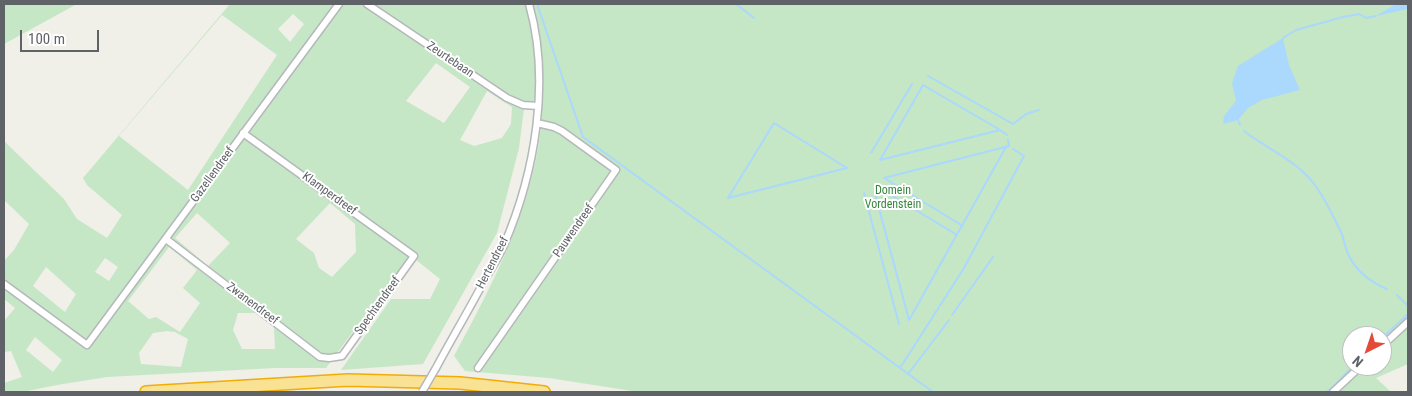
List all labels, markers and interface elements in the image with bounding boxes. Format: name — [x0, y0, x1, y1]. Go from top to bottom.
scale bar — [22, 20, 101, 52]
text: 100 m — [28, 30, 65, 48]
street label: Zeurtebaan — [424, 39, 476, 81]
street label: Gazellendreef — [188, 144, 238, 206]
street label: Klamperdreef — [299, 169, 359, 219]
park label: Domein Vordenstein — [865, 184, 921, 212]
street label: Pauwendreef — [550, 202, 598, 260]
street label: Hertendreef — [474, 235, 512, 291]
street label: Spechtendreef — [352, 274, 404, 338]
street label: Zwanendreef — [223, 280, 281, 328]
north arrow — [1342, 326, 1392, 376]
text: N — [1349, 353, 1366, 370]

